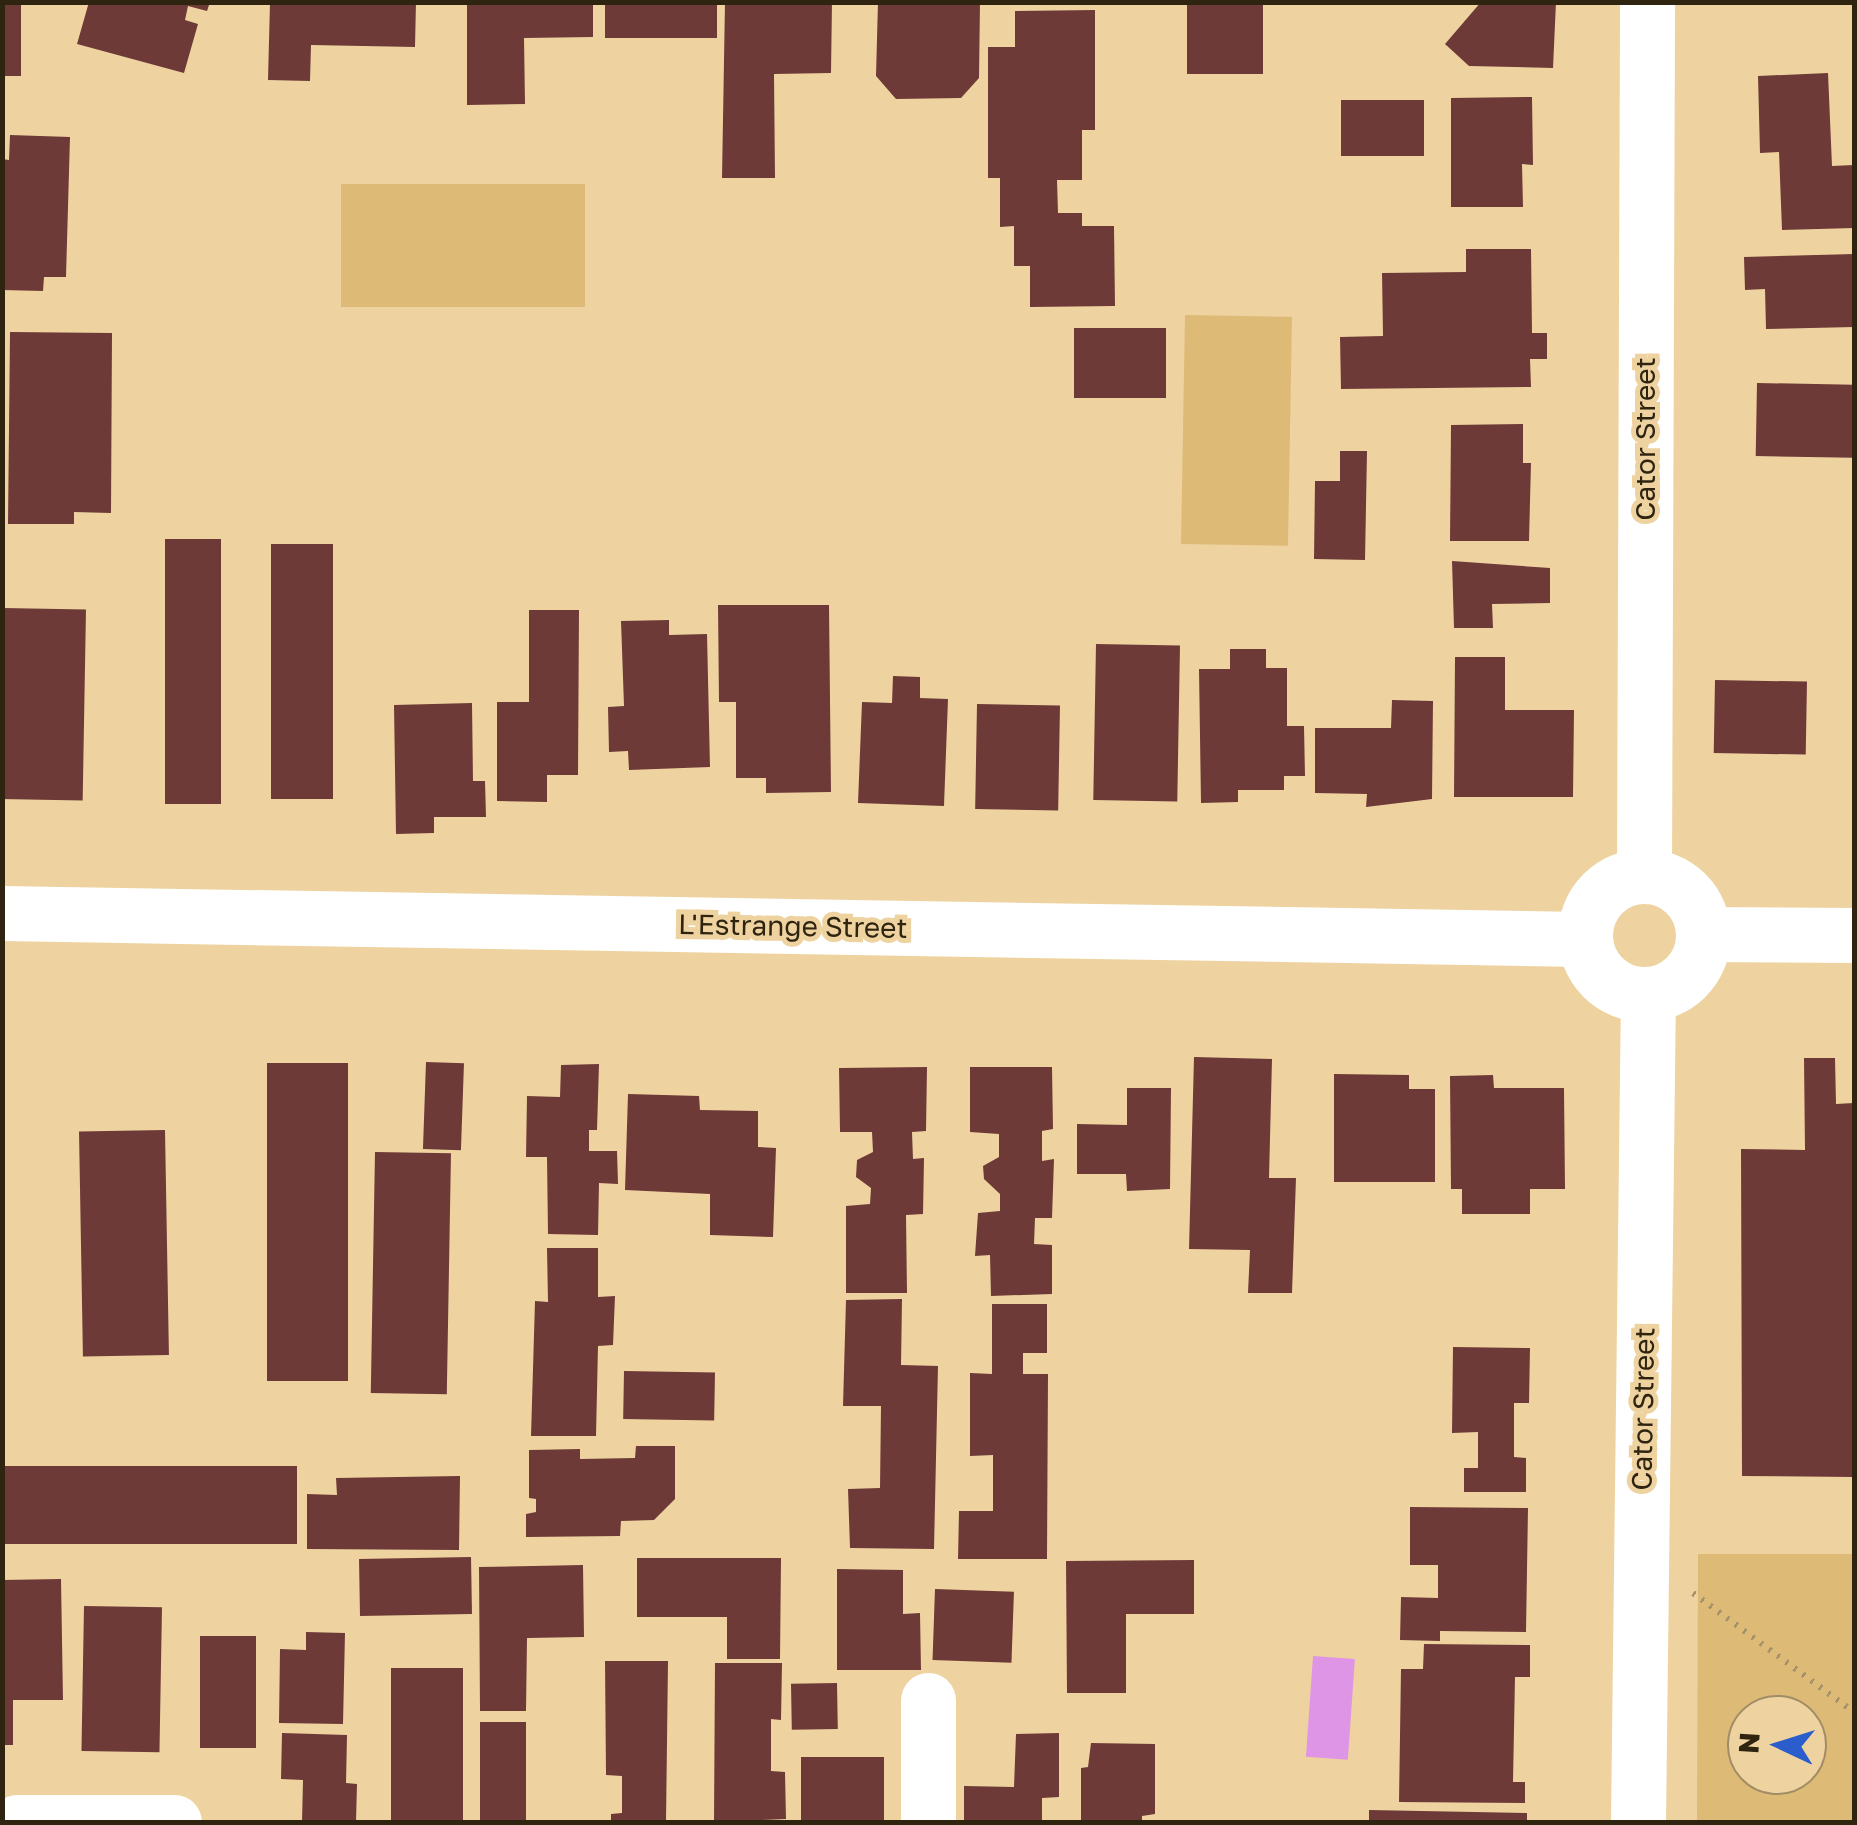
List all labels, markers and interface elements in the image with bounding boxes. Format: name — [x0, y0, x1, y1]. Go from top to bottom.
street label: Cator Street — [1628, 357, 1662, 521]
street label: L'Estrange Street — [678, 907, 908, 945]
street label: Cator Street — [1625, 1327, 1661, 1491]
north arrow — [1727, 1695, 1827, 1795]
text: N — [1731, 1731, 1766, 1755]

